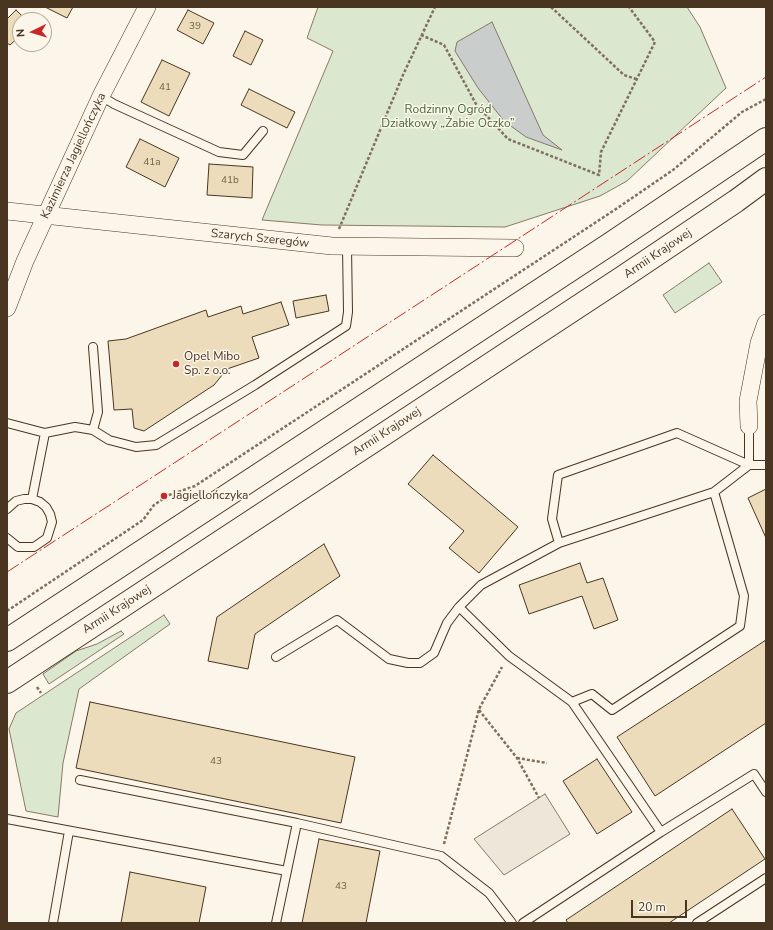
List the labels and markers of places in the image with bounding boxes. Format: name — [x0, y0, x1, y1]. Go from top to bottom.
place label: Opel Mibo Sp. z o.o. — [184, 350, 240, 378]
marker: Opel Mibo Sp. z o.o. — [171, 359, 181, 369]
place label: Jagiellończyka — [172, 489, 248, 503]
marker: Jagiellończyka — [159, 491, 169, 501]

